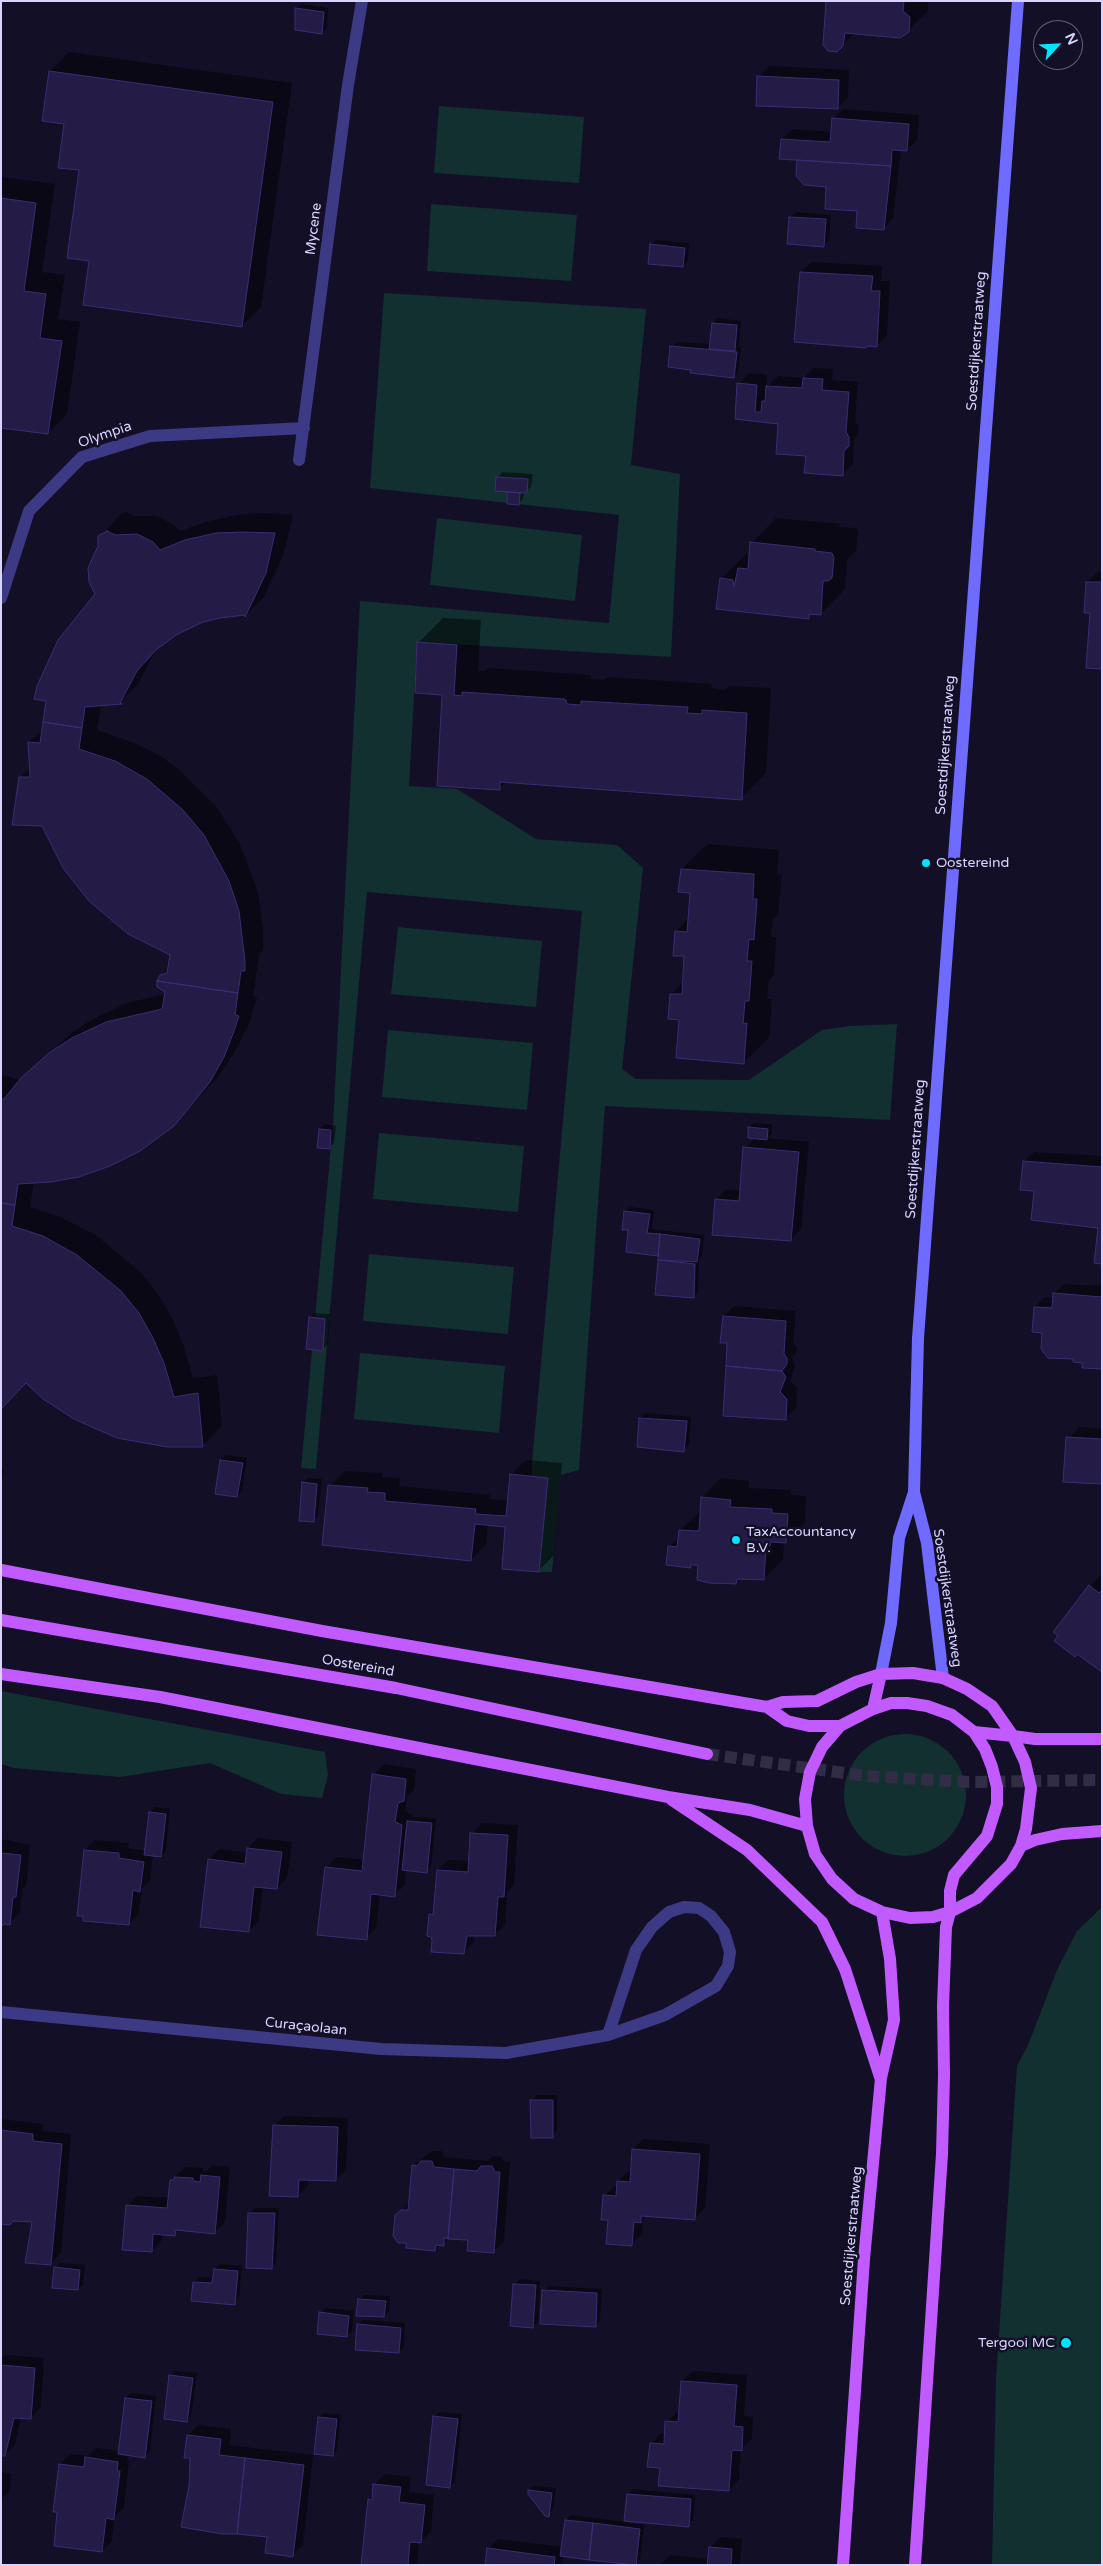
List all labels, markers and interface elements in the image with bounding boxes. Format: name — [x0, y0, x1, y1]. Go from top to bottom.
north arrow — [1033, 20, 1083, 70]
text: N — [1061, 30, 1081, 48]
street label: Mycene — [302, 202, 326, 256]
street label: Soestdijkerstraatweg — [964, 271, 990, 411]
street label: Olympia — [76, 418, 134, 452]
street label: Soestdijkerstraatweg — [933, 675, 959, 815]
place label: Oostereind — [936, 855, 1009, 871]
marker: Oostereind — [920, 857, 932, 869]
street label: Soestdijkerstraatweg — [903, 1079, 929, 1219]
place label: TaxAccountancy B.V. — [746, 1524, 856, 1556]
street label: Soestdijkerstraatweg — [929, 1528, 965, 1668]
marker: TaxAccountancy B.V. — [730, 1534, 742, 1546]
street label: Oostereind — [320, 1651, 396, 1681]
street label: Curaçaolaan — [264, 2014, 348, 2040]
street label: Soestdijkerstraatweg — [838, 2166, 866, 2306]
place label: Tergooi MC — [978, 2335, 1055, 2351]
marker: Tergooi MC — [1059, 2336, 1073, 2350]

